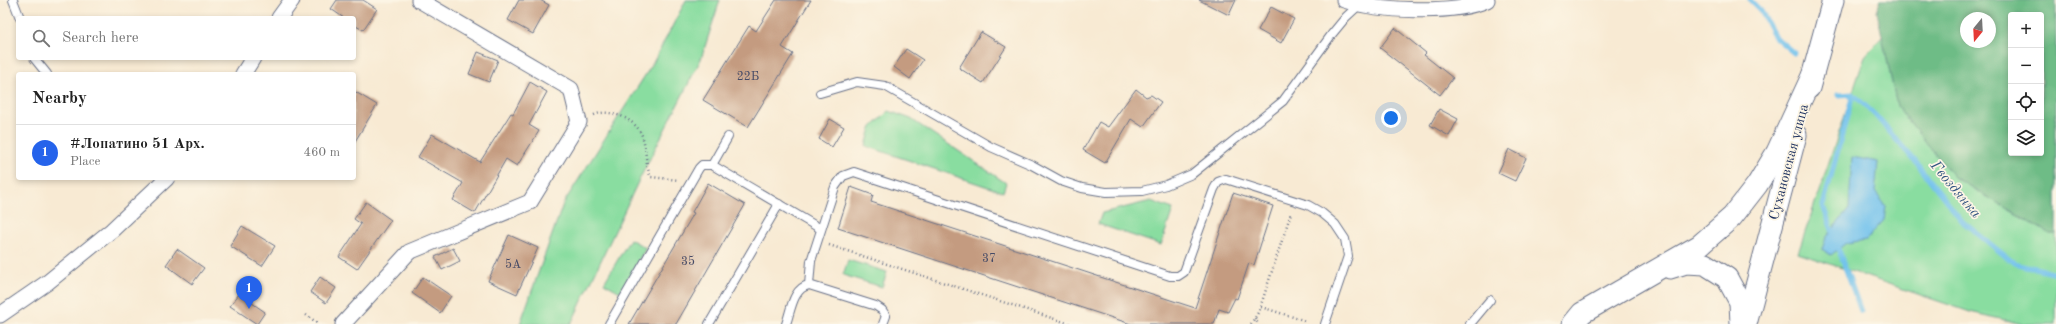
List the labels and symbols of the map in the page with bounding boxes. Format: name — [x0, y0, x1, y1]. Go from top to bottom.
north arrow — [1960, 12, 1996, 48]
house number: 22Б — [737, 71, 759, 83]
street label: Сухановская улица — [1767, 102, 1811, 221]
your location — [1381, 108, 1401, 128]
water label: Гвоздянка — [1926, 158, 1983, 222]
house number: 37 — [982, 253, 996, 265]
house number: 35 — [681, 255, 695, 268]
house number: 5А — [505, 258, 521, 271]
pin: 1 — [236, 276, 262, 309]

